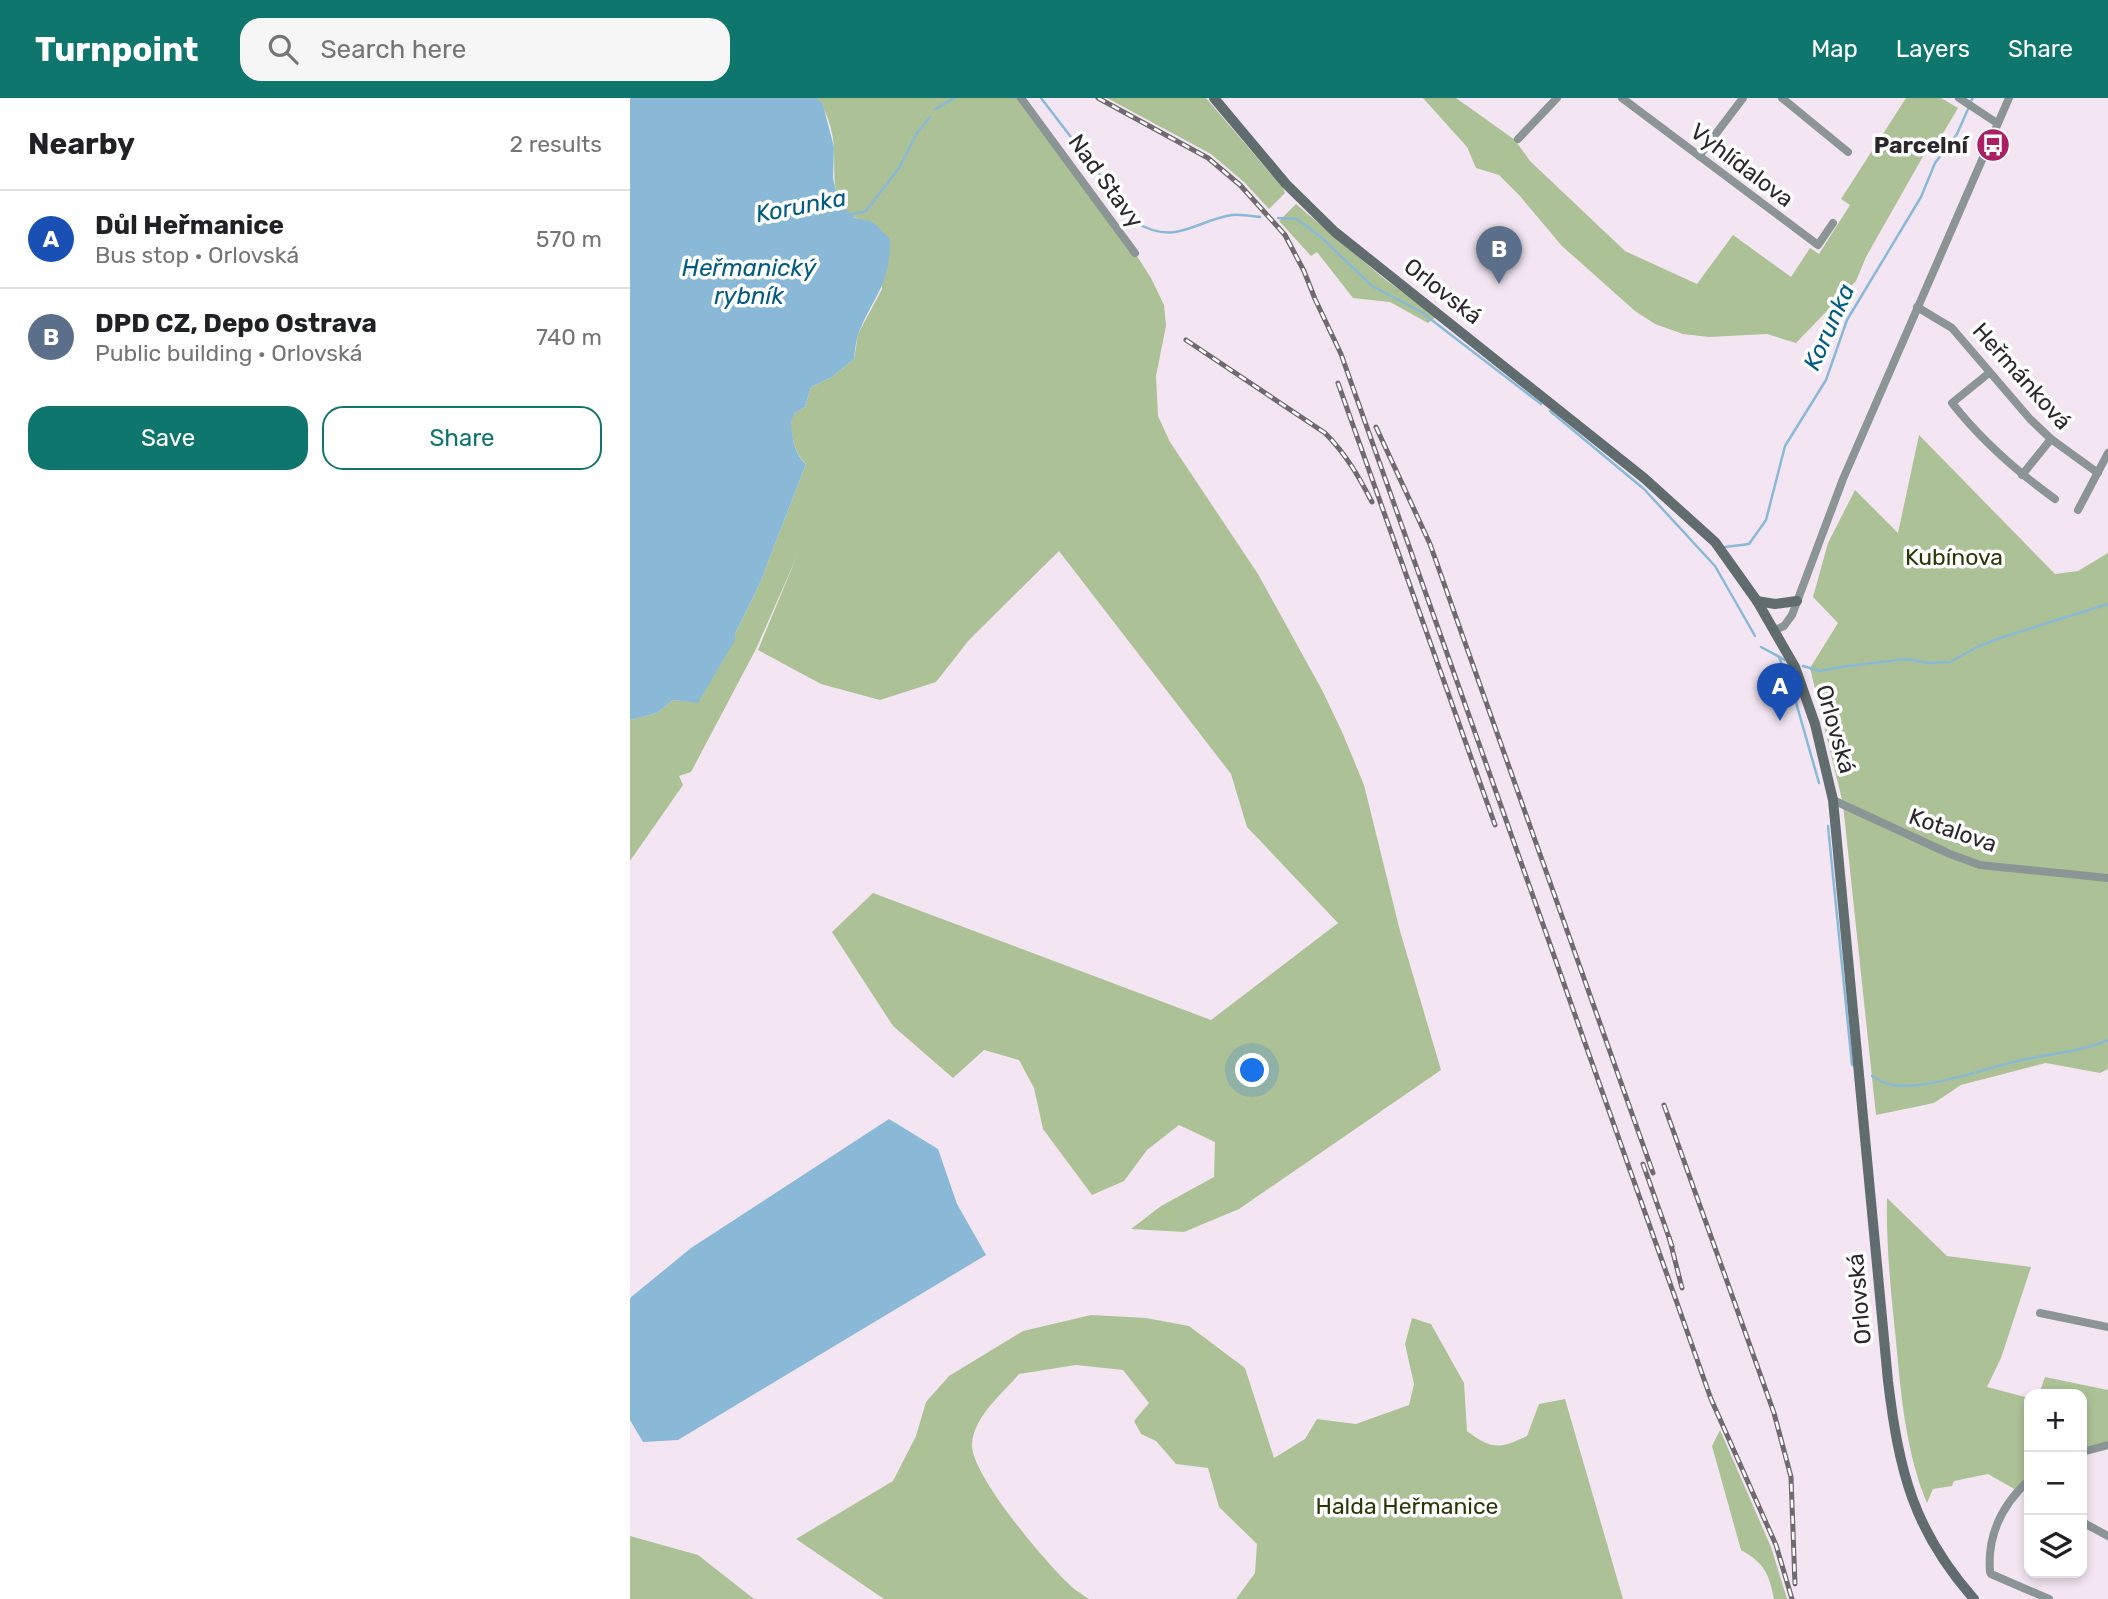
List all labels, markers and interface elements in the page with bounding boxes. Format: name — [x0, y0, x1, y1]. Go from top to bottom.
search box — [240, 18, 730, 81]
text: Turnpoint — [35, 30, 198, 69]
icon: search — [264, 30, 302, 68]
text: Search here — [320, 34, 466, 65]
text: Map — [1811, 35, 1858, 63]
text: Layers — [1896, 35, 1970, 63]
text: Share — [2008, 35, 2073, 63]
street label: Vyhlídalova — [1685, 117, 1799, 213]
text: Nearby — [28, 126, 135, 162]
bus stop icon: Parcelní — [1974, 126, 2012, 164]
street label: Nad Stavy — [1063, 129, 1150, 234]
text: 2 results — [510, 130, 602, 158]
place label: Parcelní — [1874, 131, 1970, 159]
water label: Korunka — [753, 184, 849, 228]
text: Důl Heřmanice — [95, 210, 284, 241]
text: A — [43, 225, 59, 253]
text: 570 m — [536, 225, 602, 253]
pin: B — [1476, 226, 1522, 284]
text: Bus stop · Orlovská — [95, 241, 299, 269]
street label: Orlovská — [1398, 252, 1488, 330]
water label: Heřmanický rybník — [682, 254, 817, 310]
water label: Korunka — [1798, 279, 1860, 375]
text: DPD CZ, Depo Ostrava — [95, 308, 377, 339]
street label: Heřmánková — [1967, 317, 2077, 435]
text: B — [43, 323, 59, 351]
text: 740 m — [536, 323, 602, 351]
text: Public building · Orlovská — [95, 339, 362, 367]
button: Save — [28, 406, 308, 470]
button: Share — [322, 406, 602, 470]
park label: Kubínova — [1905, 543, 2003, 571]
pin: A — [1757, 663, 1803, 721]
street label: Orlovská — [1810, 681, 1862, 777]
street label: Kotalova — [1905, 802, 2001, 858]
your location — [1235, 1053, 1269, 1087]
street label: Orlovská — [1841, 1252, 1877, 1346]
map controls — [2024, 1389, 2087, 1578]
button: + — [2024, 1389, 2087, 1452]
button: − — [2024, 1452, 2087, 1515]
park label: Halda Heřmanice — [1316, 1492, 1499, 1520]
button: layers — [2024, 1515, 2087, 1578]

